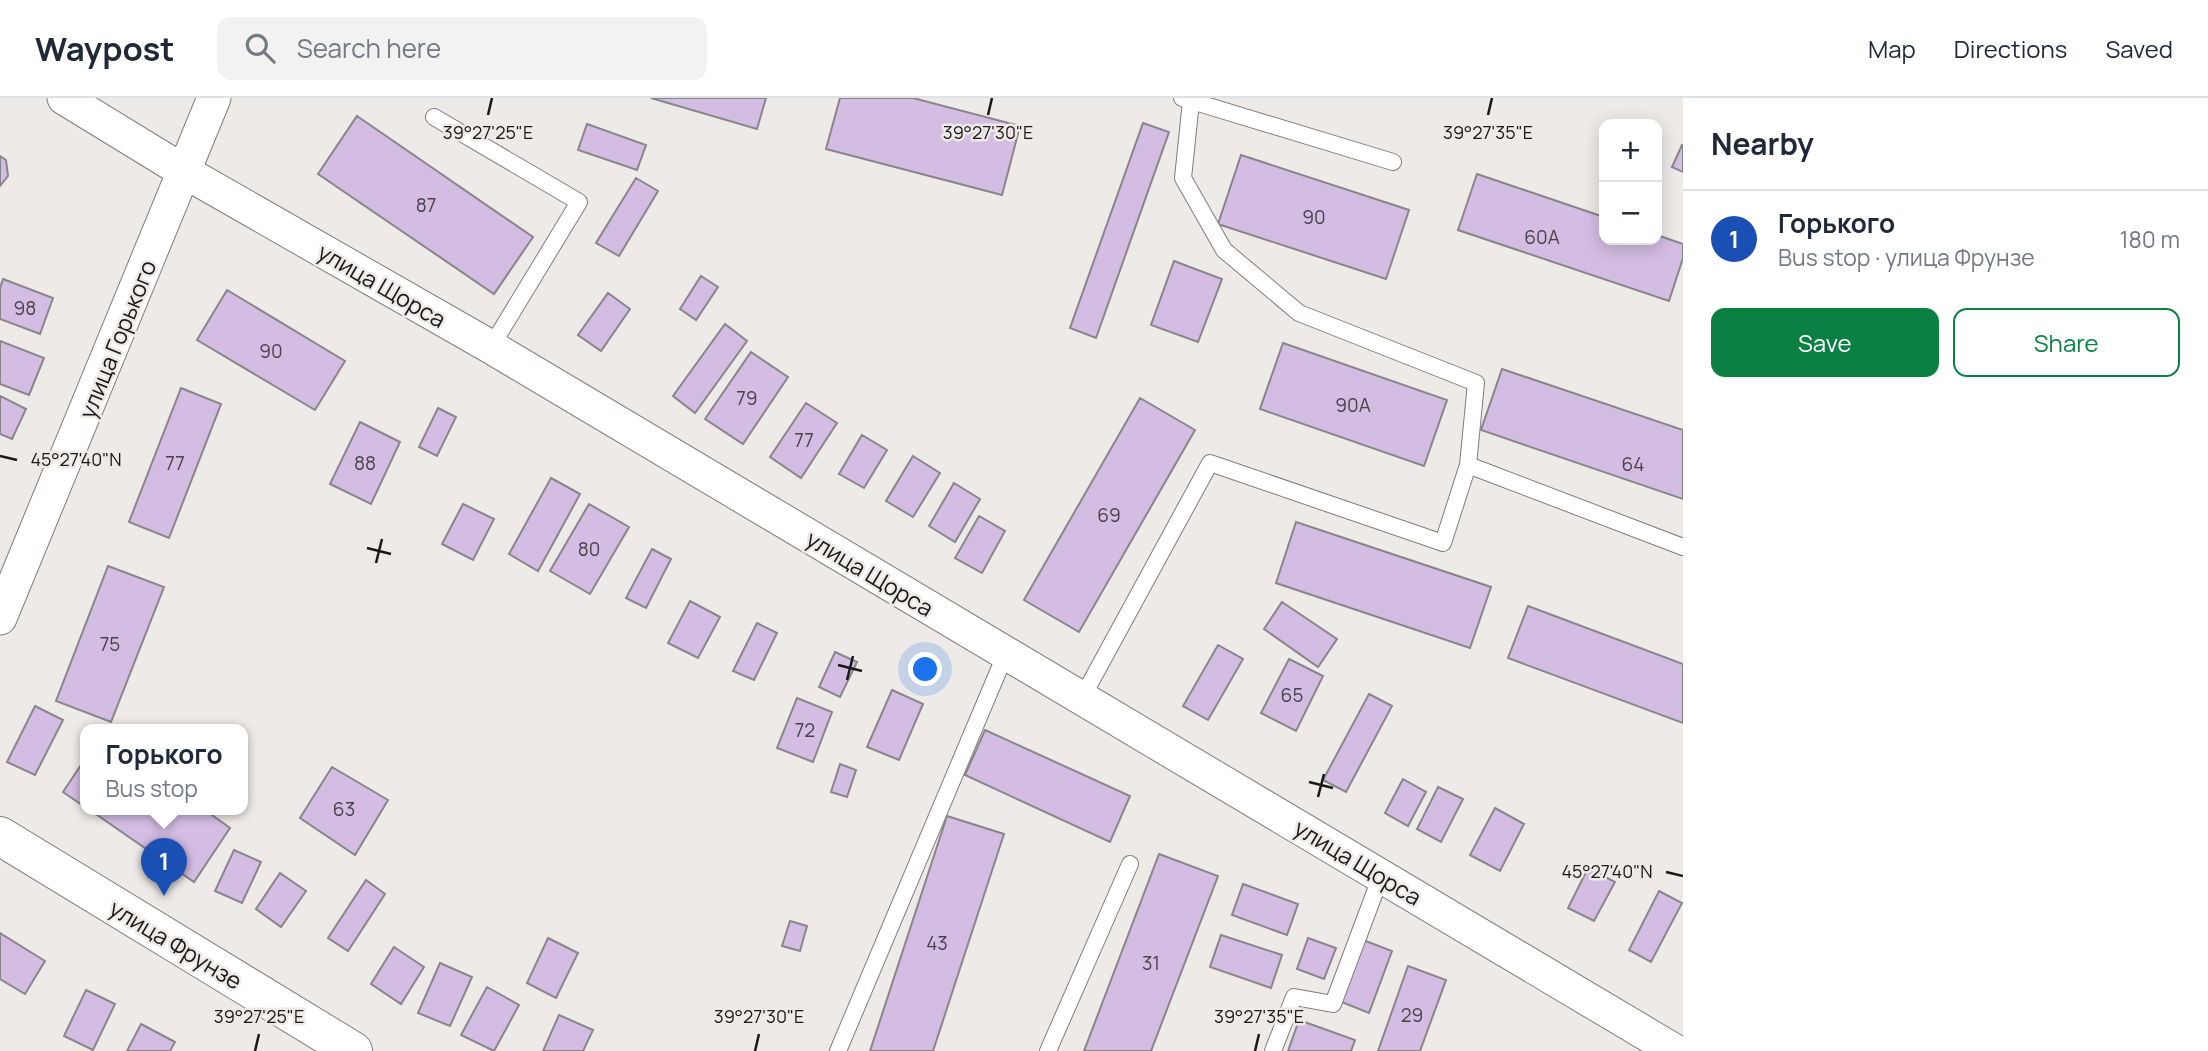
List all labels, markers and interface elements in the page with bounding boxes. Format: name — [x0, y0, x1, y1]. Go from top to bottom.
search box — [217, 17, 707, 80]
text: Waypost — [35, 26, 175, 71]
icon: search — [241, 29, 279, 67]
text: Search here — [297, 30, 441, 66]
text: Map — [1868, 32, 1916, 65]
text: Directions — [1954, 32, 2067, 65]
text: Saved — [2105, 32, 2173, 65]
map controls — [1599, 119, 1662, 245]
button: + — [1599, 119, 1662, 182]
text: 39°27'25"E — [443, 120, 533, 144]
text: 39°27'30"E — [943, 120, 1033, 144]
text: 39°27'35"E — [1443, 120, 1533, 144]
text: Nearby — [1711, 123, 1814, 164]
button: − — [1599, 182, 1662, 245]
house number: 87 — [416, 192, 436, 218]
house number: 90 — [1302, 204, 1326, 230]
text: Горького — [1778, 205, 1895, 241]
text: 1 — [1729, 223, 1739, 255]
text: 180 m — [2120, 223, 2180, 255]
house number: 60А — [1524, 224, 1560, 250]
street label: улица Щорса — [312, 235, 452, 335]
text: Bus stop · улица Фрунзе — [1778, 241, 2035, 273]
street label: улица Горького — [71, 255, 163, 423]
house number: 98 — [14, 295, 36, 321]
button: Save — [1711, 308, 1939, 377]
button: Share — [1953, 308, 2180, 377]
house number: 90 — [259, 338, 283, 364]
house number: 79 — [736, 385, 758, 411]
house number: 90А — [1335, 392, 1371, 418]
house number: 77 — [794, 427, 814, 453]
text: 45°27'40"N — [30, 447, 122, 471]
house number: 77 — [165, 450, 185, 476]
house number: 88 — [354, 450, 376, 476]
house number: 64 — [1622, 451, 1645, 477]
house number: 69 — [1097, 502, 1121, 528]
street label: улица Щорса — [800, 522, 940, 624]
house number: 80 — [578, 536, 600, 562]
house number: 75 — [100, 631, 120, 657]
your location — [908, 652, 942, 686]
house number: 65 — [1281, 682, 1303, 708]
house number: 72 — [795, 717, 815, 743]
popup — [80, 724, 248, 815]
text: Горького — [105, 736, 223, 772]
text: Bus stop — [105, 772, 198, 804]
house number: 63 — [333, 796, 355, 822]
street label: улица Щорса — [1288, 811, 1428, 913]
pin: 1 — [141, 838, 187, 896]
text: 45°27'40"N — [1561, 859, 1653, 883]
street label: улица Фрунзе — [104, 892, 248, 996]
house number: 43 — [926, 930, 948, 956]
house number: 31 — [1142, 950, 1160, 976]
house number: 29 — [1401, 1002, 1423, 1028]
text: 39°27'25"E — [214, 1004, 304, 1028]
text: 39°27'30"E — [714, 1004, 804, 1028]
text: 39°27'35"E — [1214, 1004, 1304, 1028]

